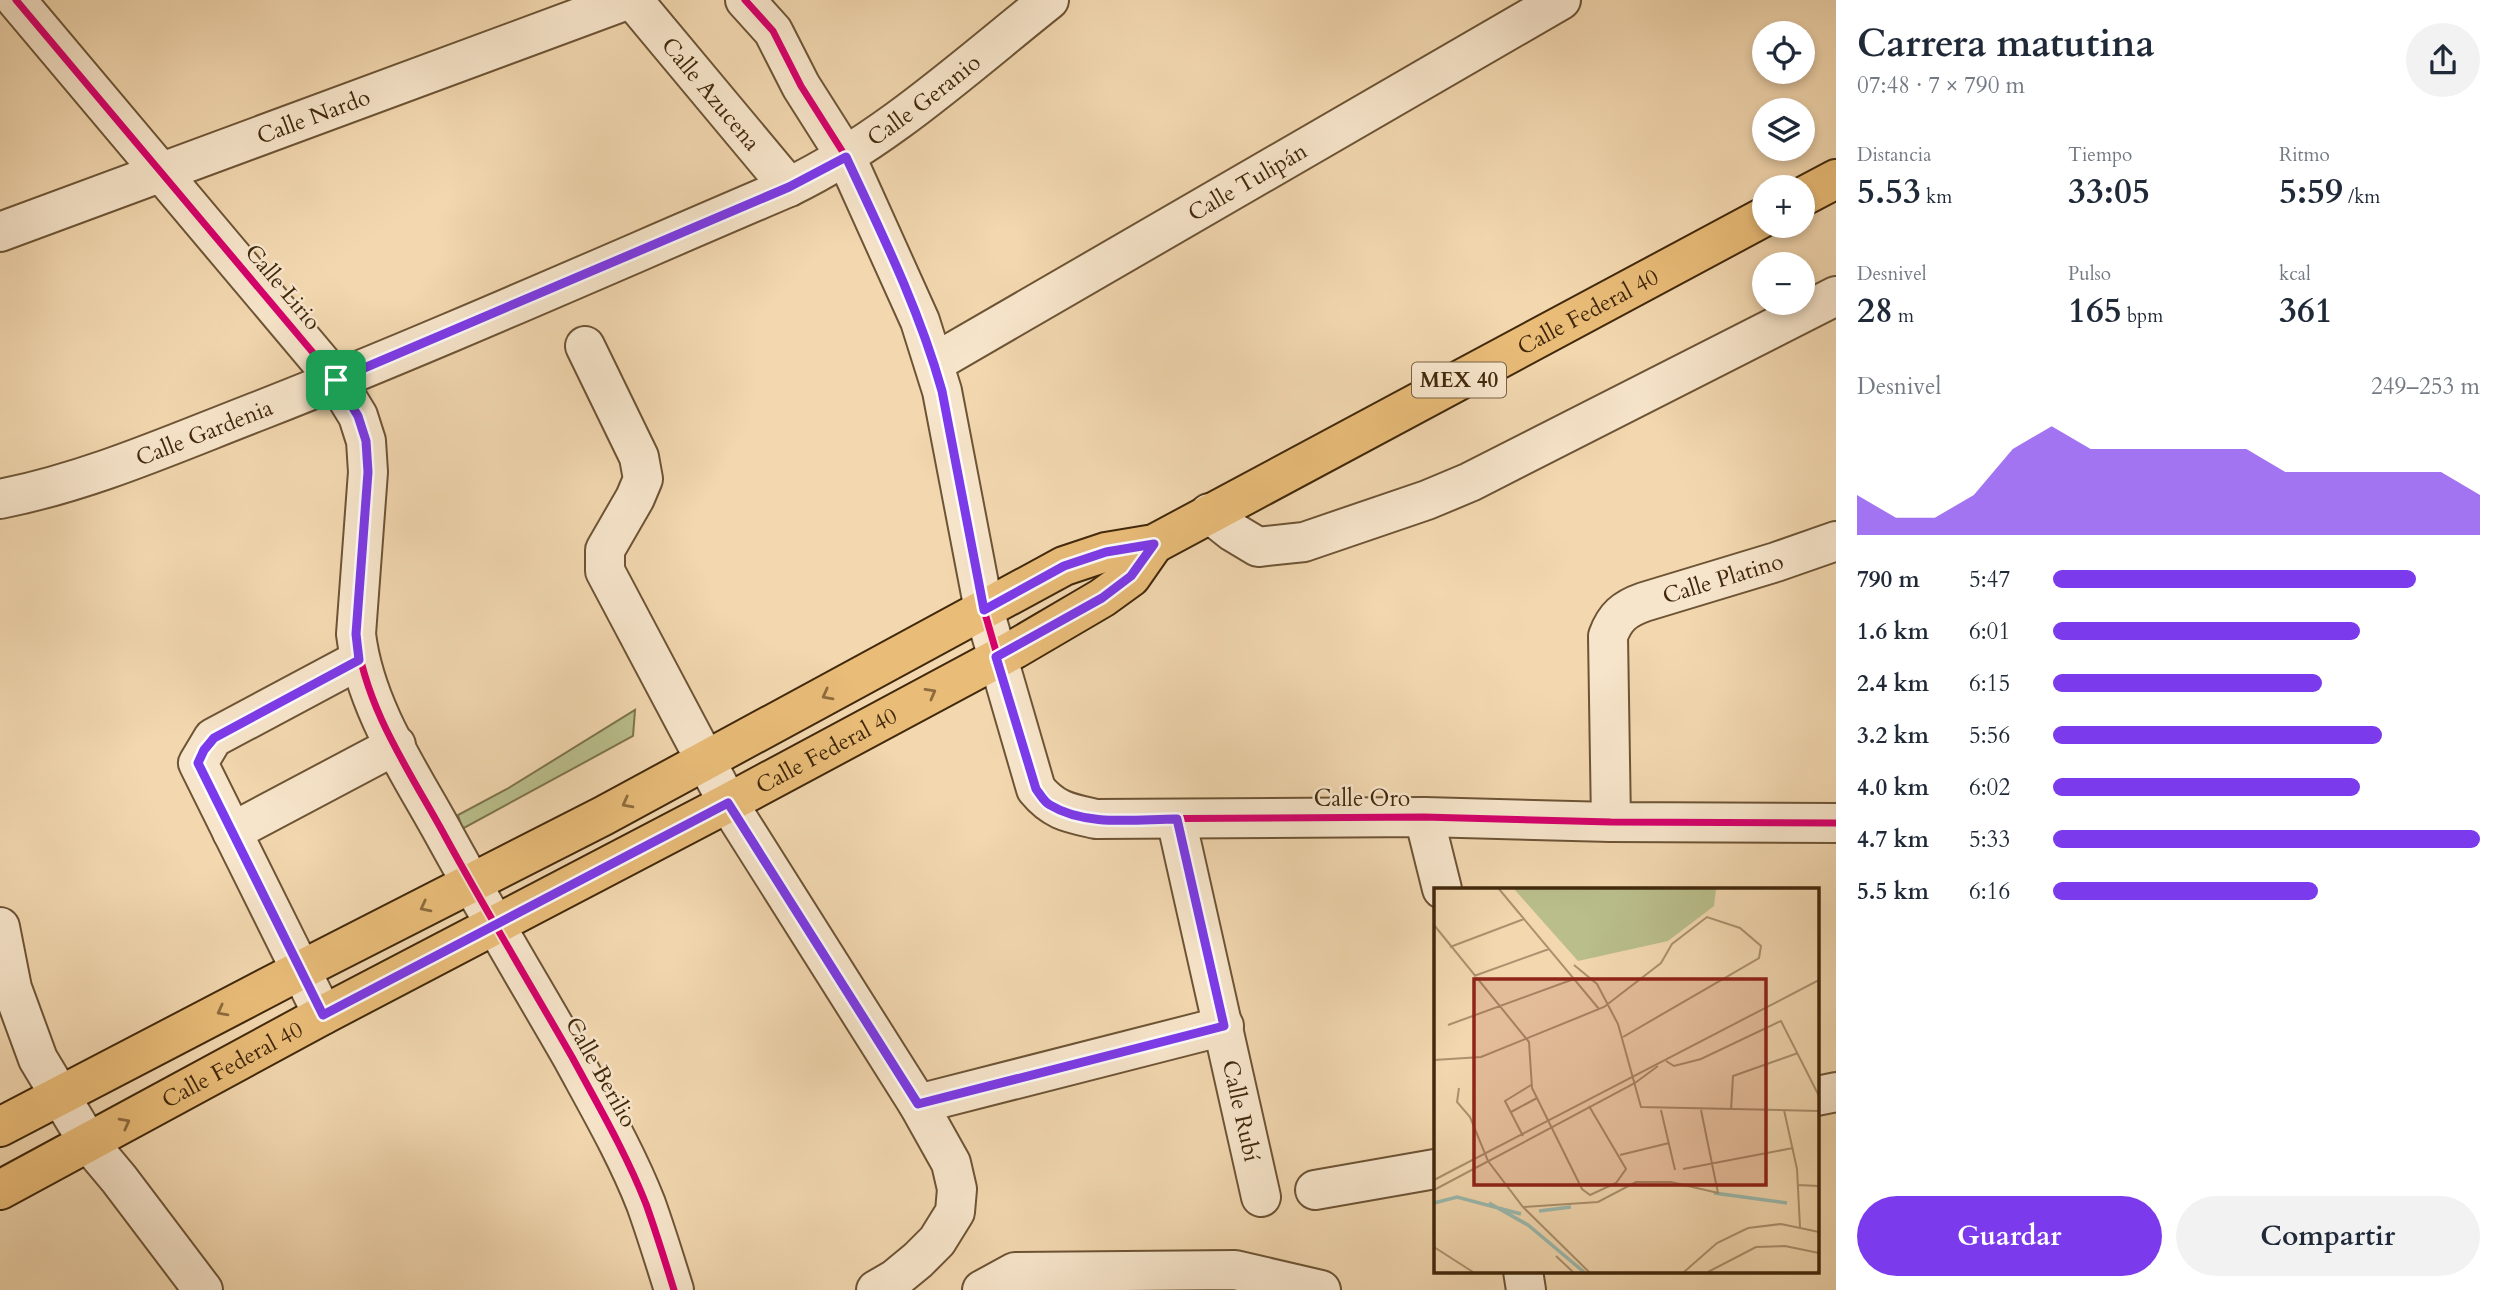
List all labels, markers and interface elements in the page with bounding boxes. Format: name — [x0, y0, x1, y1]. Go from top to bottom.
text: Carrera matutina — [1857, 18, 2155, 70]
map controls — [1752, 21, 1815, 315]
button: locate — [1752, 21, 1815, 84]
button: share — [2406, 23, 2480, 97]
street label: Calle Azucena — [655, 30, 768, 157]
street label: Calle Geranio — [861, 47, 987, 153]
text: 07:48 · 7 × 790 m — [1857, 70, 2025, 101]
street label: Calle Nardo — [252, 81, 374, 151]
button: layers — [1752, 98, 1815, 161]
street label: Calle Tulipán — [1182, 135, 1313, 228]
text: Distancia — [1857, 142, 1931, 168]
text: Tiempo — [2068, 142, 2132, 168]
text: Ritmo — [2279, 142, 2330, 168]
text: 5.53 — [1857, 168, 1921, 216]
text: 33:05 — [2068, 168, 2150, 216]
text: 5:59 — [2279, 168, 2343, 216]
button: + — [1752, 175, 1815, 238]
text: km — [1921, 184, 1952, 210]
text: /km — [2343, 184, 2380, 210]
street label: Calle Lirio — [238, 237, 328, 337]
button: − — [1752, 252, 1815, 315]
street label: Calle Federal 40 — [1512, 261, 1664, 362]
text: Desnivel — [1857, 261, 1927, 287]
text: Pulso — [2068, 261, 2111, 287]
text: kcal — [2279, 261, 2311, 287]
text: 28 — [1857, 287, 1893, 335]
text: 165 — [2068, 287, 2122, 335]
text: 361 — [2279, 287, 2333, 335]
text: m — [1893, 303, 1914, 329]
text: bpm — [2122, 303, 2163, 329]
pin — [306, 350, 366, 410]
icon: arrive — [317, 361, 355, 399]
road number: MEX 40 — [1412, 362, 1506, 398]
text: Desnivel — [1857, 371, 1941, 402]
text: 249–253 m — [2371, 371, 2480, 402]
street label: Calle Gardenia — [131, 391, 277, 473]
street label: Calle Platino — [1659, 545, 1787, 611]
text: 790 m — [1857, 564, 1920, 595]
text: 5:47 — [1969, 564, 2010, 595]
text: 1.6 km — [1857, 616, 1929, 647]
text: 6:01 — [1969, 616, 2010, 647]
text: 2.4 km — [1857, 668, 1929, 699]
text: 6:15 — [1969, 668, 2010, 699]
one-way arrow — [822, 687, 835, 700]
one-way arrow — [923, 688, 936, 701]
street label: Calle Federal 40 — [750, 700, 902, 801]
text: 3.2 km — [1857, 720, 1929, 751]
text: 5:56 — [1969, 720, 2010, 751]
text: 4.0 km — [1857, 772, 1929, 803]
text: 6:02 — [1969, 772, 2010, 803]
street label: Calle Oro — [1314, 783, 1410, 814]
one-way arrow — [622, 795, 634, 808]
text: 4.7 km — [1857, 824, 1929, 855]
text: 5:33 — [1969, 824, 2010, 855]
text: 5.5 km — [1857, 876, 1929, 907]
text: 6:16 — [1969, 876, 2010, 907]
inset map — [1434, 888, 1818, 1272]
one-way arrow — [420, 899, 432, 912]
one-way arrow — [217, 1003, 230, 1016]
street label: Calle Berilio — [558, 1011, 644, 1133]
street label: Calle Federal 40 — [156, 1013, 308, 1115]
street label: Calle Rubí — [1215, 1057, 1268, 1164]
one-way arrow — [117, 1117, 130, 1131]
button: Guardar — [1857, 1196, 2162, 1276]
button: Compartir — [2176, 1196, 2480, 1276]

